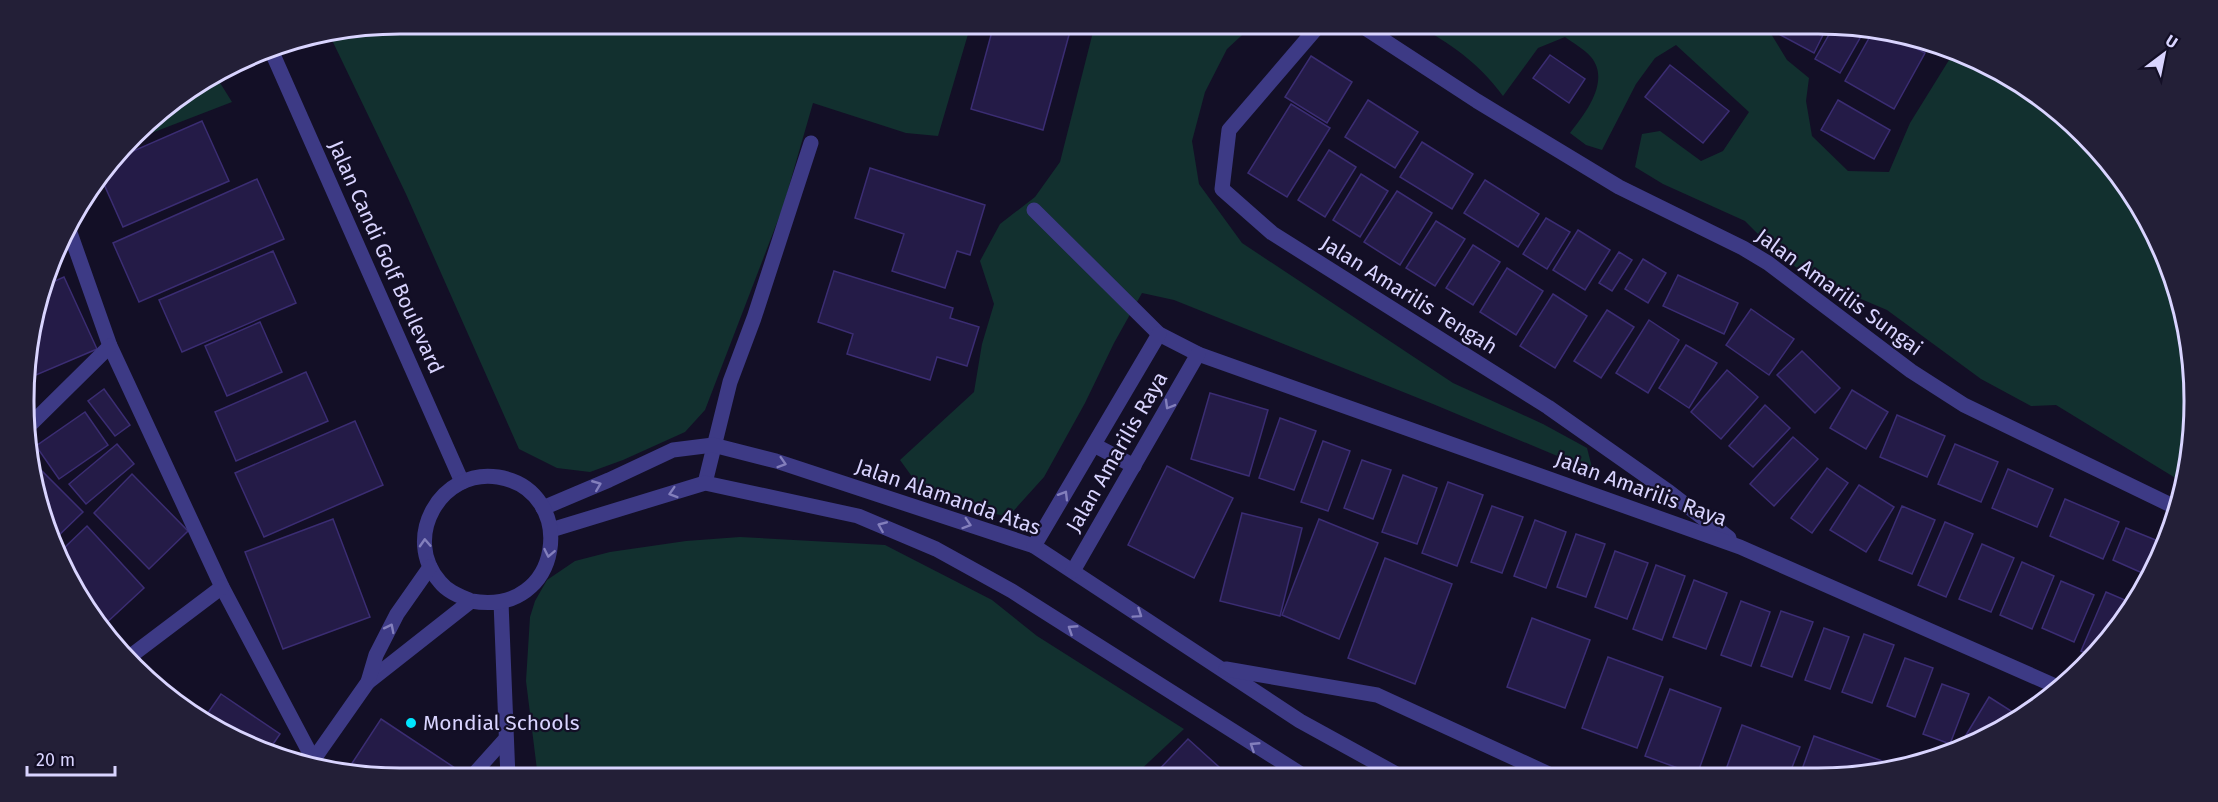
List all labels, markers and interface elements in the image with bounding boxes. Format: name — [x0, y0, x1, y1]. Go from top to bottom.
north arrow — [2134, 24, 2194, 84]
text: U — [2162, 31, 2181, 53]
street label: Jalan Candi Golf Boulevard — [323, 136, 449, 378]
street label: Jalan Amarilis Sungai — [1751, 223, 1927, 361]
street label: Jalan Amarilis Tengah — [1316, 230, 1502, 360]
street label: Jalan Amarilis Raya — [1061, 367, 1173, 537]
one-way arrow — [1165, 399, 1176, 409]
street label: Jalan Amarilis Raya — [1552, 446, 1730, 532]
street label: Jalan Alamanda Atas — [852, 453, 1044, 541]
one-way arrow — [776, 456, 787, 468]
one-way arrow — [591, 480, 602, 492]
one-way arrow — [668, 486, 679, 498]
one-way arrow — [1057, 491, 1068, 501]
one-way arrow — [961, 516, 972, 529]
one-way arrow — [878, 522, 889, 534]
one-way arrow — [419, 538, 432, 547]
one-way arrow — [543, 548, 556, 558]
one-way arrow — [1131, 607, 1142, 618]
one-way arrow — [382, 624, 394, 635]
one-way arrow — [1067, 626, 1078, 637]
place label: Mondial Schools — [423, 710, 580, 736]
marker: Mondial Schools — [404, 716, 418, 730]
scale bar — [27, 739, 116, 777]
one-way arrow — [1249, 742, 1260, 753]
text: 20 m — [36, 749, 75, 771]

